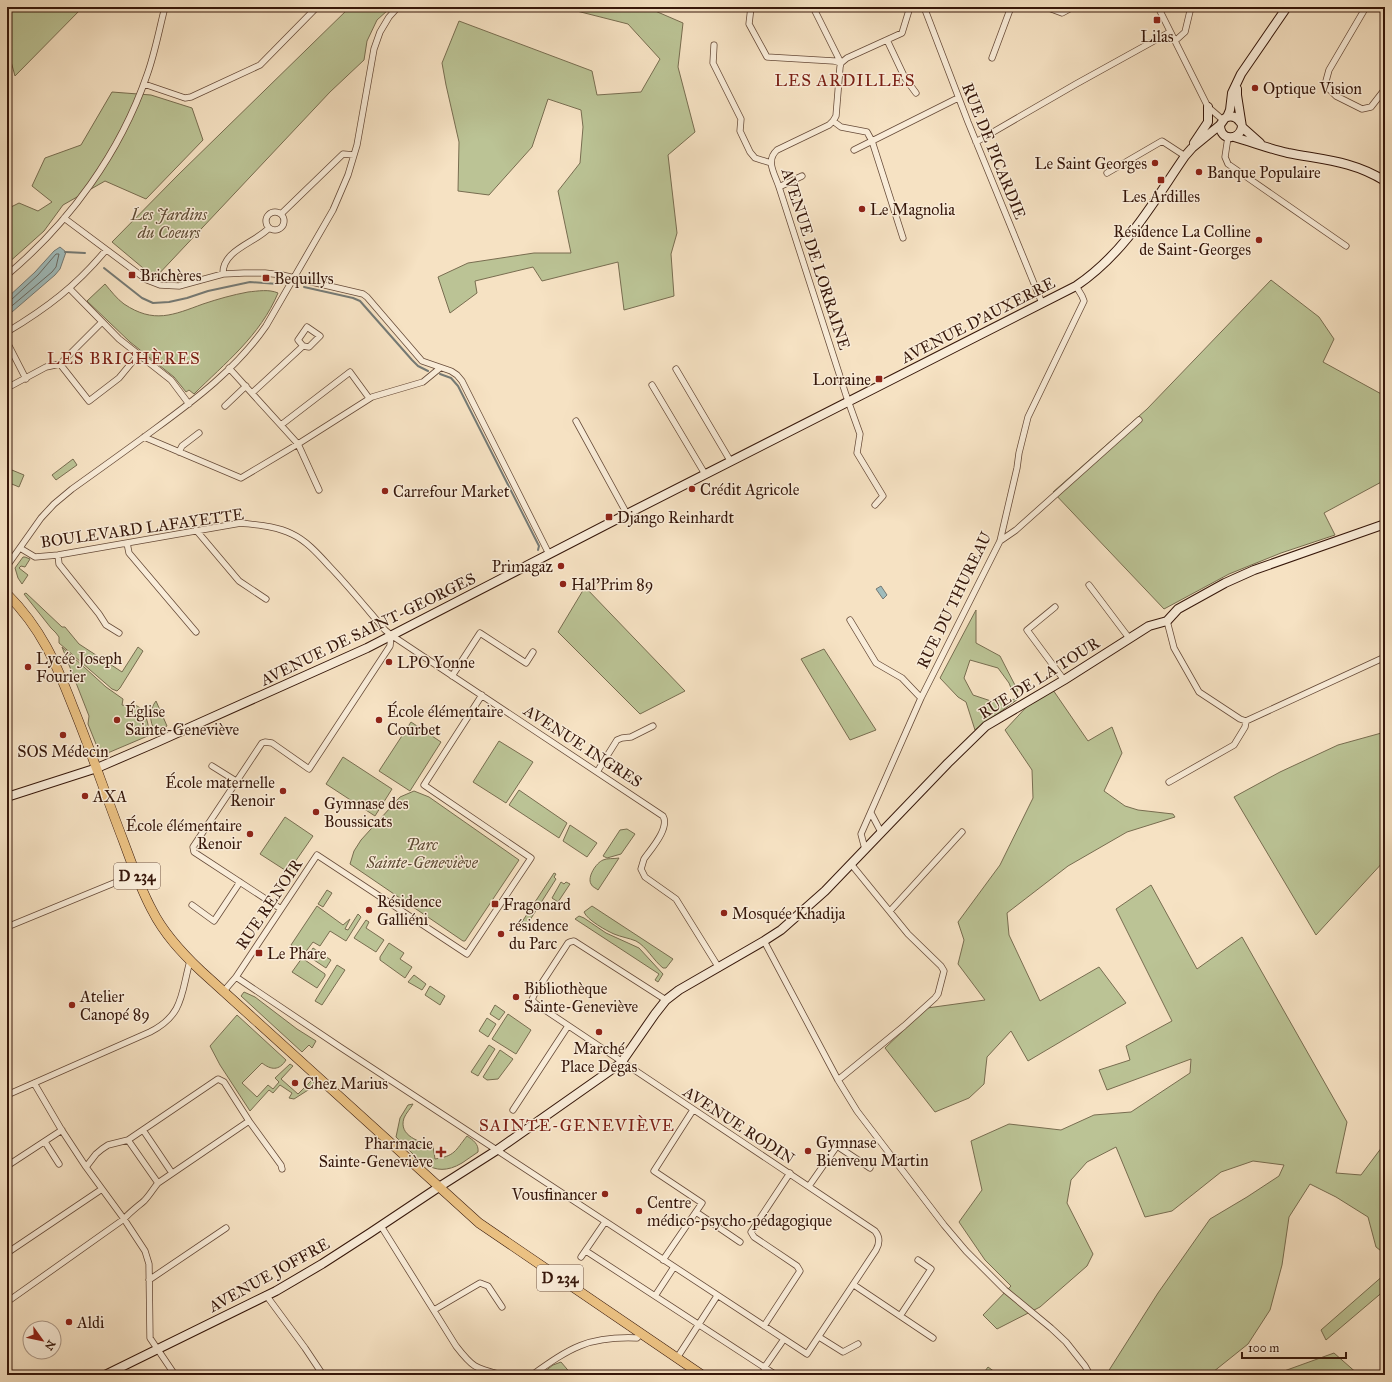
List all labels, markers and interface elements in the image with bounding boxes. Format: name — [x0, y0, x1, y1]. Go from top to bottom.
marker: Lilas — [1152, 15, 1162, 25]
place label: Lilas — [1140, 27, 1174, 46]
district label: LES ARDILLES — [774, 70, 916, 91]
place label: Optique Vision — [1263, 79, 1362, 99]
street label: RUE DE PICARDIE — [958, 80, 1030, 222]
marker: Optique Vision — [1250, 83, 1260, 93]
place label: Le Saint Georges — [1035, 154, 1147, 174]
marker: Le Saint Georges — [1150, 158, 1160, 168]
place label: Banque Populaire — [1207, 163, 1321, 183]
street label: AVENUE DE LORRAINE — [777, 165, 854, 352]
marker: Banque Populaire — [1194, 167, 1204, 177]
marker: Les Ardilles — [1156, 175, 1166, 185]
place label: Les Ardilles — [1122, 187, 1200, 206]
place label: Le Magnolia — [870, 200, 955, 220]
marker: Le Magnolia — [857, 204, 867, 214]
park label: Les Jardins du Coeurs — [130, 205, 207, 242]
place label: Résidence La Colline de Saint-Georges — [1113, 222, 1251, 260]
marker: Résidence La Colline de Saint-Georges — [1254, 235, 1264, 245]
place label: Brichères — [140, 266, 202, 285]
place label: Bequillys — [274, 269, 334, 289]
marker: Brichères — [127, 270, 137, 280]
marker: Bequillys — [261, 273, 271, 283]
street label: AVENUE D'AUXERRE — [897, 273, 1058, 367]
district label: LES BRICHÈRES — [47, 347, 201, 369]
place label: Lorraine — [813, 370, 871, 389]
marker: Lorraine — [874, 374, 884, 384]
place label: Crédit Agricole — [700, 480, 800, 500]
place label: Carrefour Market — [393, 482, 510, 501]
marker: Crédit Agricole — [687, 484, 697, 494]
marker: Carrefour Market — [380, 486, 390, 496]
street label: BOULEVARD LAFAYETTE — [39, 504, 245, 552]
place label: Django Reinhardt — [617, 508, 734, 528]
marker: Django Reinhardt — [604, 512, 614, 522]
street label: RUE DU THUREAU — [913, 528, 996, 671]
place label: Primagaz — [492, 557, 554, 577]
marker: Primagaz — [556, 561, 566, 571]
street label: AVENUE DE SAINT-GEORGES — [256, 569, 479, 690]
place label: Hal'Prim 89 — [571, 575, 653, 594]
marker: Hal'Prim 89 — [558, 579, 568, 589]
street label: RUE DE LA TOUR — [975, 633, 1104, 723]
place label: Lycée Joseph Fourier — [36, 649, 122, 686]
place label: LPO Yonne — [397, 653, 475, 672]
marker: LPO Yonne — [384, 657, 394, 667]
marker: Lycée Joseph Fourier — [23, 662, 33, 672]
place label: Église Sainte-Geneviève — [125, 700, 240, 739]
place label: École élémentaire Courbet — [387, 700, 504, 739]
street label: AVENUE INGRES — [519, 700, 646, 791]
marker: Église Sainte-Geneviève — [112, 715, 122, 725]
marker: École élémentaire Courbet — [374, 715, 384, 725]
marker: SOS Médecin — [58, 730, 68, 740]
place label: SOS Médecin — [17, 742, 109, 761]
place label: École maternelle Renoir — [165, 771, 275, 810]
marker: École maternelle Renoir — [278, 786, 288, 796]
place label: AXA — [92, 787, 127, 806]
marker: AXA — [80, 791, 90, 801]
place label: Gymnase des Boussicats — [324, 794, 409, 831]
marker: Gymnase des Boussicats — [311, 807, 321, 817]
place label: École élémentaire Renoir — [126, 814, 242, 853]
marker: École élémentaire Renoir — [245, 829, 255, 839]
park label: Parc Sainte-Geneviève — [365, 835, 479, 872]
street label: RUE RENOIR — [232, 855, 307, 953]
road number: D 234 — [114, 863, 160, 889]
place label: Résidence Galliéni — [377, 892, 442, 929]
place label: Fragonard — [503, 895, 571, 915]
marker: Fragonard — [490, 899, 500, 909]
place label: Mosquée Khadija — [732, 904, 846, 924]
marker: Résidence Galliéni — [364, 905, 374, 915]
marker: Mosquée Khadija — [719, 908, 729, 918]
place label: résidence du Parc — [509, 916, 569, 953]
marker: résidence du Parc — [496, 929, 506, 939]
place label: Le Phare — [267, 944, 327, 963]
marker: Le Phare — [254, 948, 264, 958]
place label: Bibliothèque Sainte-Geneviève — [524, 979, 639, 1016]
place label: Atelier Canopé 89 — [79, 987, 150, 1024]
marker: Bibliothèque Sainte-Geneviève — [511, 992, 521, 1002]
marker: Atelier Canopé 89 — [67, 1000, 77, 1010]
marker: Marché Place Degas — [594, 1027, 604, 1037]
place label: Marché Place Degas — [561, 1039, 637, 1077]
place label: Chez Marius — [303, 1074, 388, 1093]
marker: Chez Marius — [290, 1078, 300, 1088]
street label: AVENUE RODIN — [679, 1081, 799, 1168]
district label: SAINTE-GENEVIÈVE — [479, 1114, 675, 1136]
place label: Gymnase Bienvenu Martin — [816, 1133, 929, 1170]
place label: Pharmacie Sainte-Geneviève — [319, 1134, 433, 1171]
marker: Gymnase Bienvenu Martin — [803, 1146, 813, 1156]
marker: Pharmacie Sainte-Geneviève — [436, 1147, 446, 1157]
place label: Vousfinancer — [511, 1185, 597, 1204]
marker: Vousfinancer — [600, 1189, 610, 1199]
place label: Centre médico-psycho-pédagogique — [647, 1193, 833, 1231]
marker: Centre médico-psycho-pédagogique — [634, 1206, 644, 1216]
street label: AVENUE JOFFRE — [204, 1234, 333, 1317]
road number: D 234 — [537, 1265, 583, 1291]
place label: Aldi — [76, 1313, 105, 1332]
marker: Aldi — [64, 1317, 74, 1327]
north arrow — [22, 1320, 62, 1360]
scale bar — [1242, 1334, 1346, 1360]
text: N — [42, 1338, 58, 1353]
text: 100 m — [1248, 1341, 1279, 1355]

